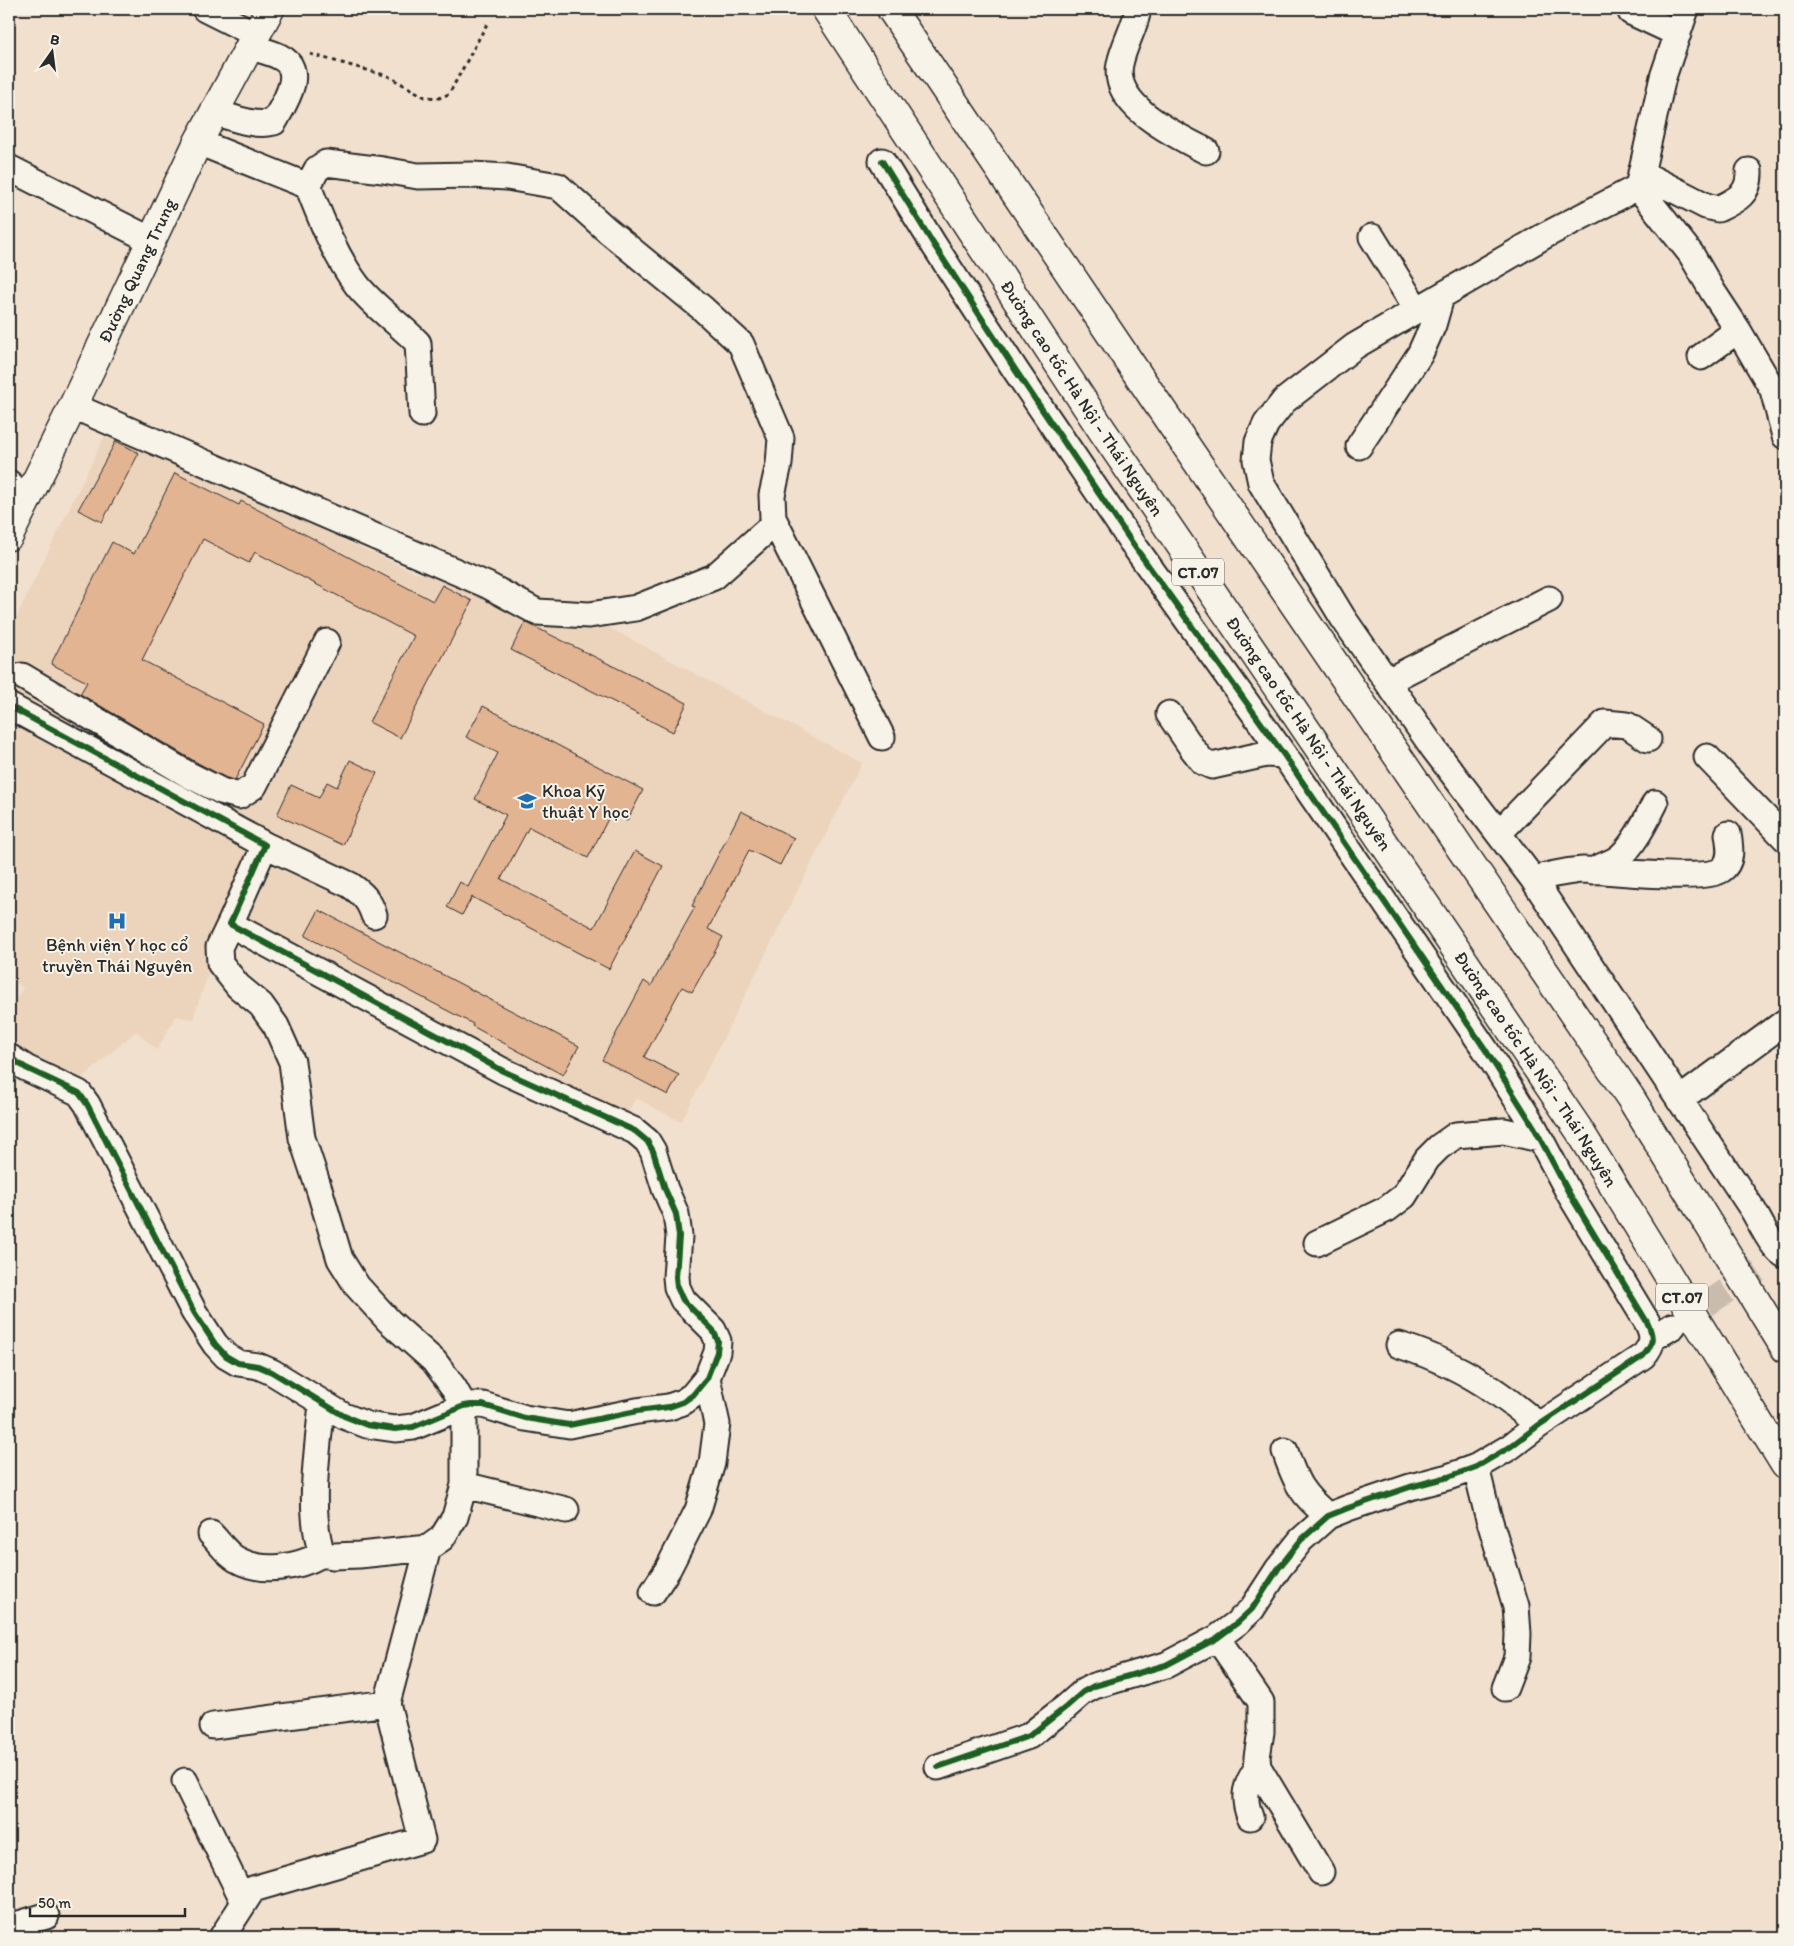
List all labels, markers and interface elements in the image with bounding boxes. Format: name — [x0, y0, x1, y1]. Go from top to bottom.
north arrow — [28, 28, 78, 78]
text: B — [49, 31, 61, 49]
street label: Đường Quang Trung — [94, 194, 181, 346]
street label: Đường cao tốc Hà Nội - Thái Nguyên — [996, 276, 1168, 520]
road number: CT.07 — [1172, 558, 1224, 586]
street label: Đường cao tốc Hà Nội - Thái Nguyên — [1221, 612, 1397, 855]
place label: Khoa Kỹ thuật Y học — [542, 780, 629, 823]
school or university icon: Khoa Kỹ thuật Y học — [516, 790, 538, 812]
hospital icon: Bệnh viện Y học cổ truyền Thái Nguyên — [106, 910, 128, 932]
place label: Bệnh viện Y học cổ truyền Thái Nguyên — [42, 934, 192, 977]
street label: Đường cao tốc Hà Nội - Thái Nguyên — [1450, 947, 1622, 1191]
road number: CT.07 — [1656, 1284, 1708, 1310]
scale bar — [30, 1886, 185, 1918]
text: 50 m — [38, 1894, 71, 1912]

